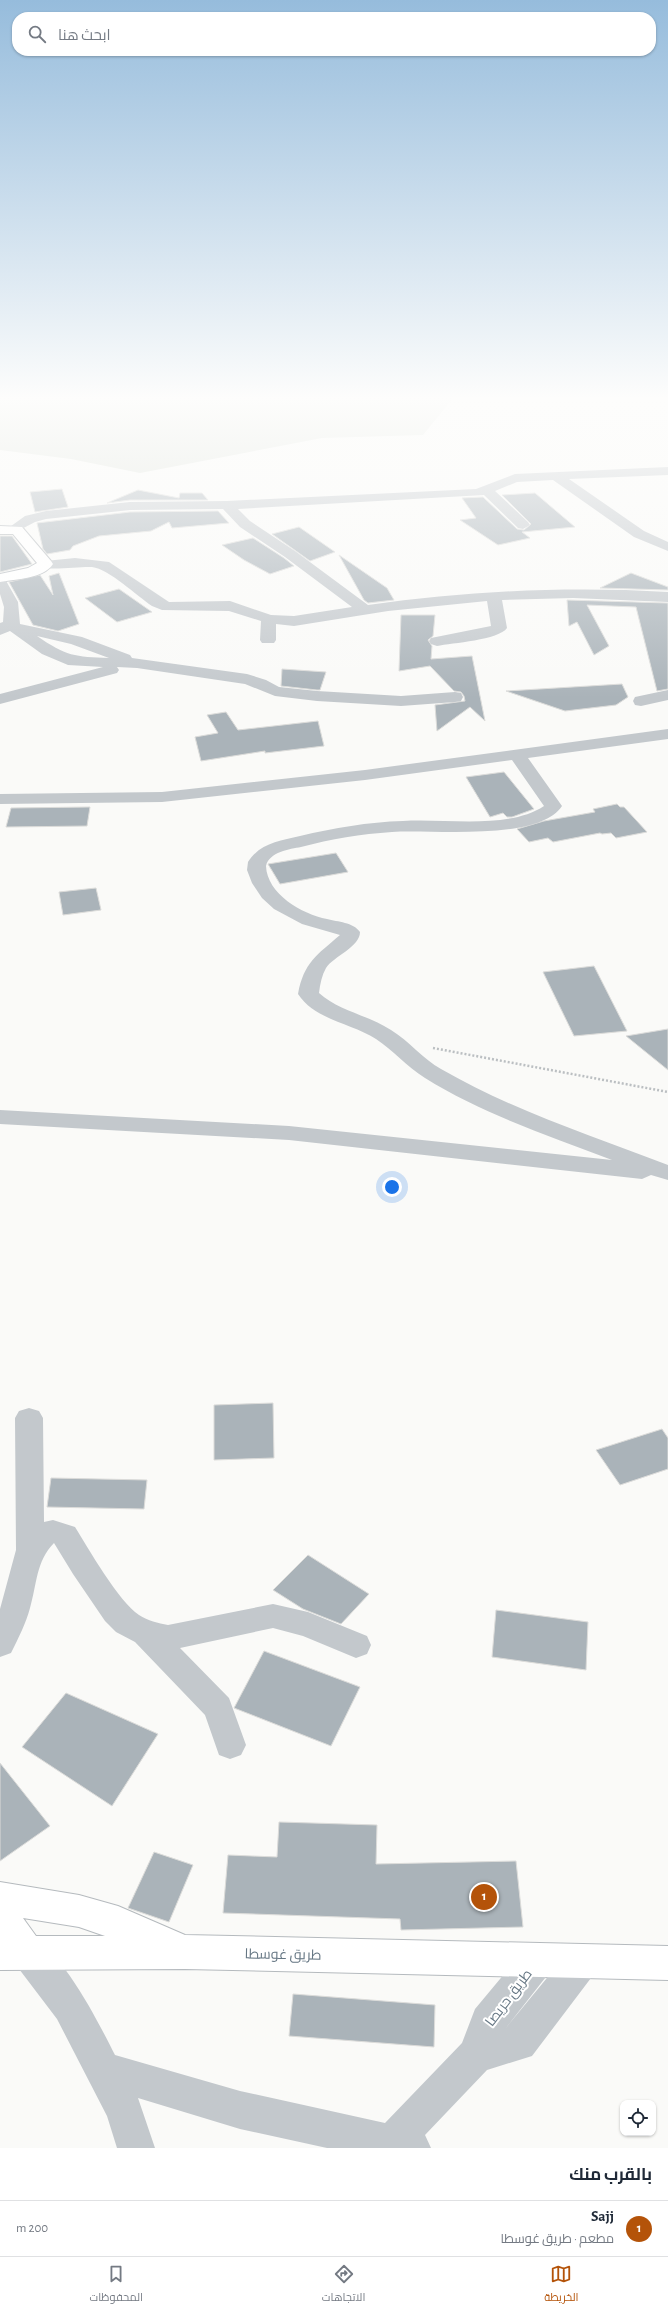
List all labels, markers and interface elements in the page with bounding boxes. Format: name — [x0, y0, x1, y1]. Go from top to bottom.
search box — [12, 12, 656, 56]
icon: search — [26, 23, 48, 45]
text: ابحث هنا — [58, 28, 111, 43]
your location — [382, 1177, 402, 1197]
pin: 1 — [471, 1882, 497, 1912]
street label: طريق غوسطا — [244, 1947, 322, 1964]
street label: طريق حريصا — [483, 1967, 536, 2030]
map controls — [620, 2100, 656, 2136]
button: locate — [620, 2100, 656, 2136]
text: بالقرب منك — [569, 2166, 652, 2183]
text: Sajj — [591, 2209, 614, 2224]
text: 200 m — [16, 2222, 48, 2235]
text: 1 — [637, 2222, 641, 2235]
text: مطعم · طريق غوسطا — [500, 2233, 614, 2246]
tab: المحفوظات — [89, 2263, 143, 2307]
tab: الاتجاهات — [322, 2263, 365, 2307]
tab: الخريطة — [544, 2263, 579, 2307]

